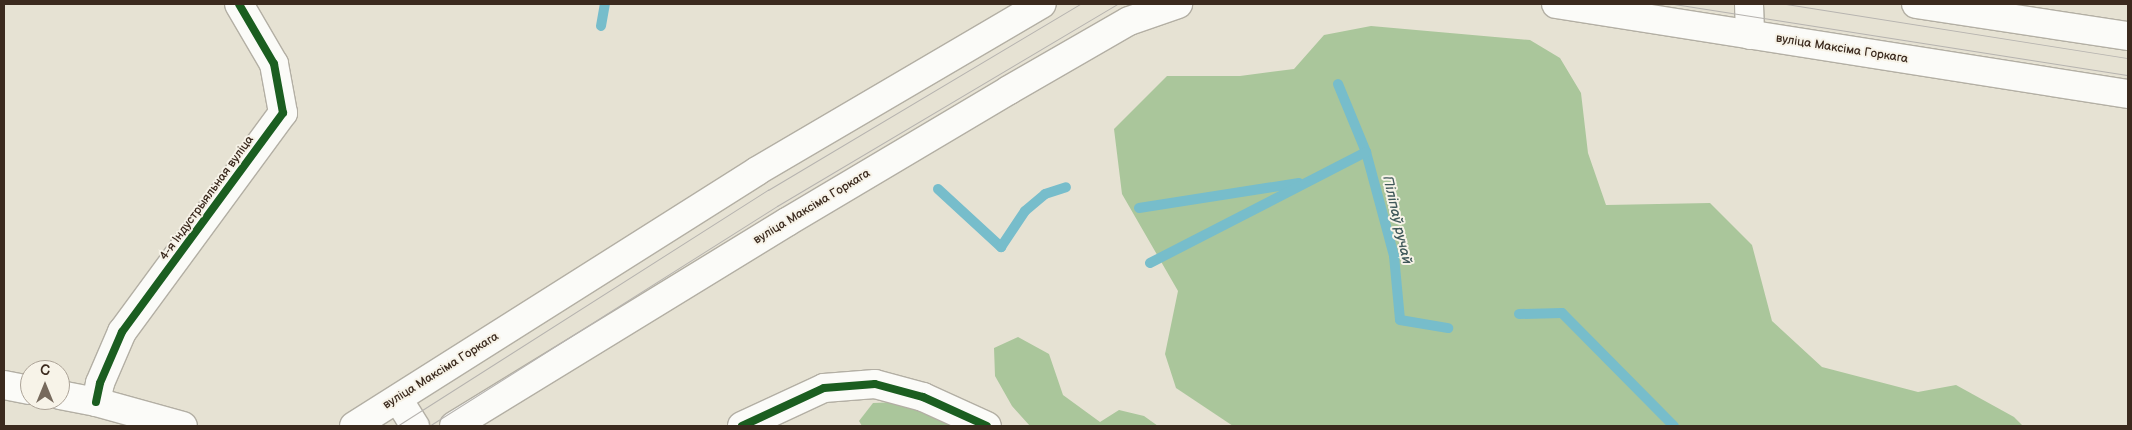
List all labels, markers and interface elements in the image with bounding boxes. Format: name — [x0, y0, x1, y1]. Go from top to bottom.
street label: вуліца Максіма Горкага — [1775, 31, 1909, 67]
street label: 4-я Індустрыяльная вуліца — [157, 133, 257, 263]
street label: вуліца Максіма Горкага — [751, 166, 873, 248]
water label: Піліпаў ручай — [1379, 174, 1415, 266]
street label: вуліца Максіма Горкага — [380, 329, 502, 413]
north arrow — [20, 360, 70, 410]
text: С — [40, 362, 50, 379]

